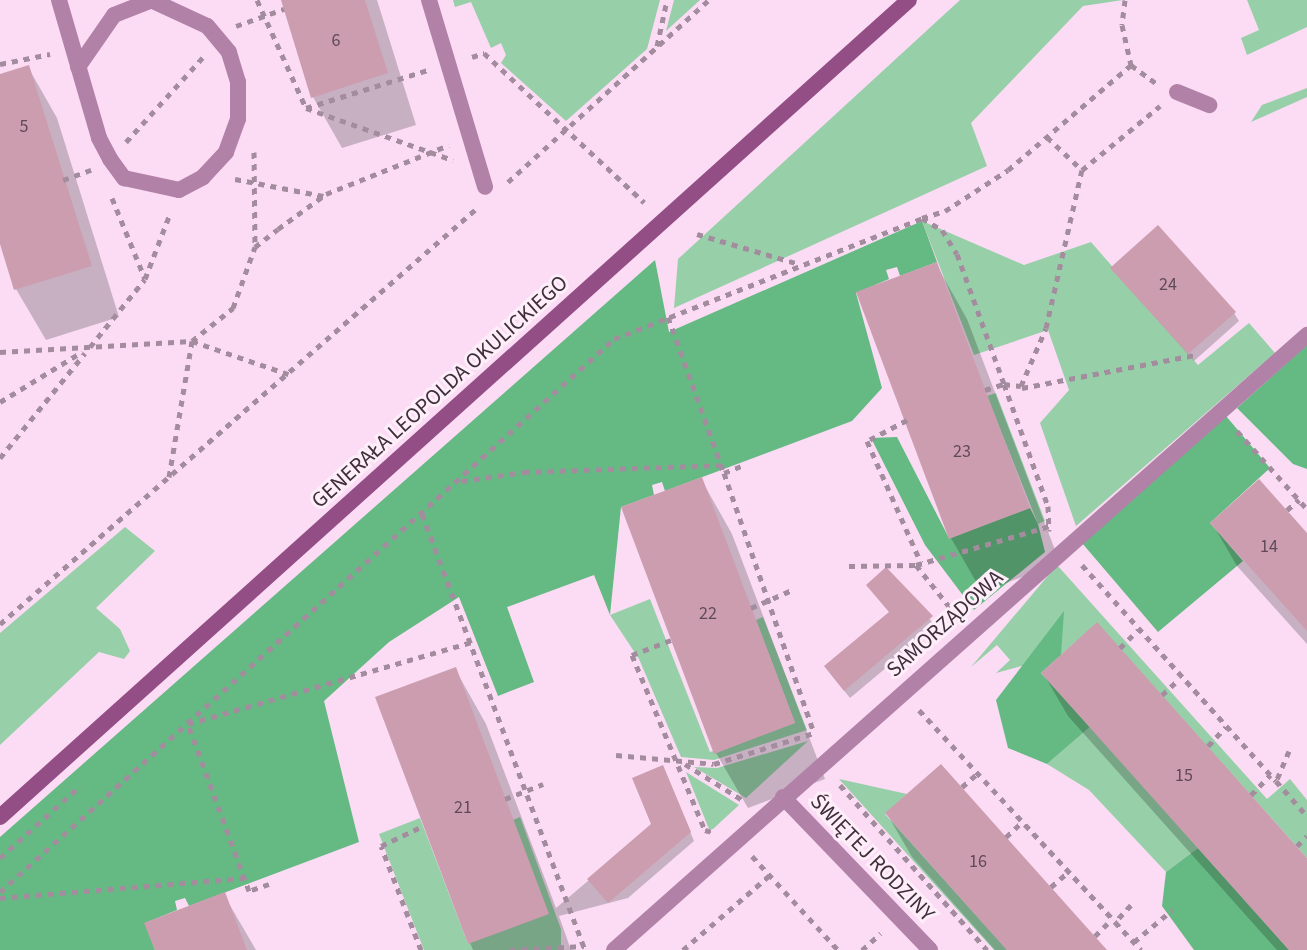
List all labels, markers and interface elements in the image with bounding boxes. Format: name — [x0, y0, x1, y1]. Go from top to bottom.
house number: 6 — [332, 30, 340, 52]
house number: 5 — [20, 116, 28, 138]
street label: GENERAŁA LEOPOLDA OKULICKIEGO — [307, 270, 573, 514]
house number: 24 — [1159, 274, 1177, 296]
house number: 23 — [953, 441, 971, 463]
house number: 14 — [1260, 536, 1278, 558]
street label: SAMORZĄDOWA — [881, 565, 1009, 683]
house number: 22 — [699, 603, 717, 625]
house number: 15 — [1175, 765, 1193, 787]
street label: ŚWIĘTEJ RODZINY — [804, 789, 940, 927]
house number: 21 — [454, 797, 472, 819]
house number: 16 — [969, 851, 987, 873]

